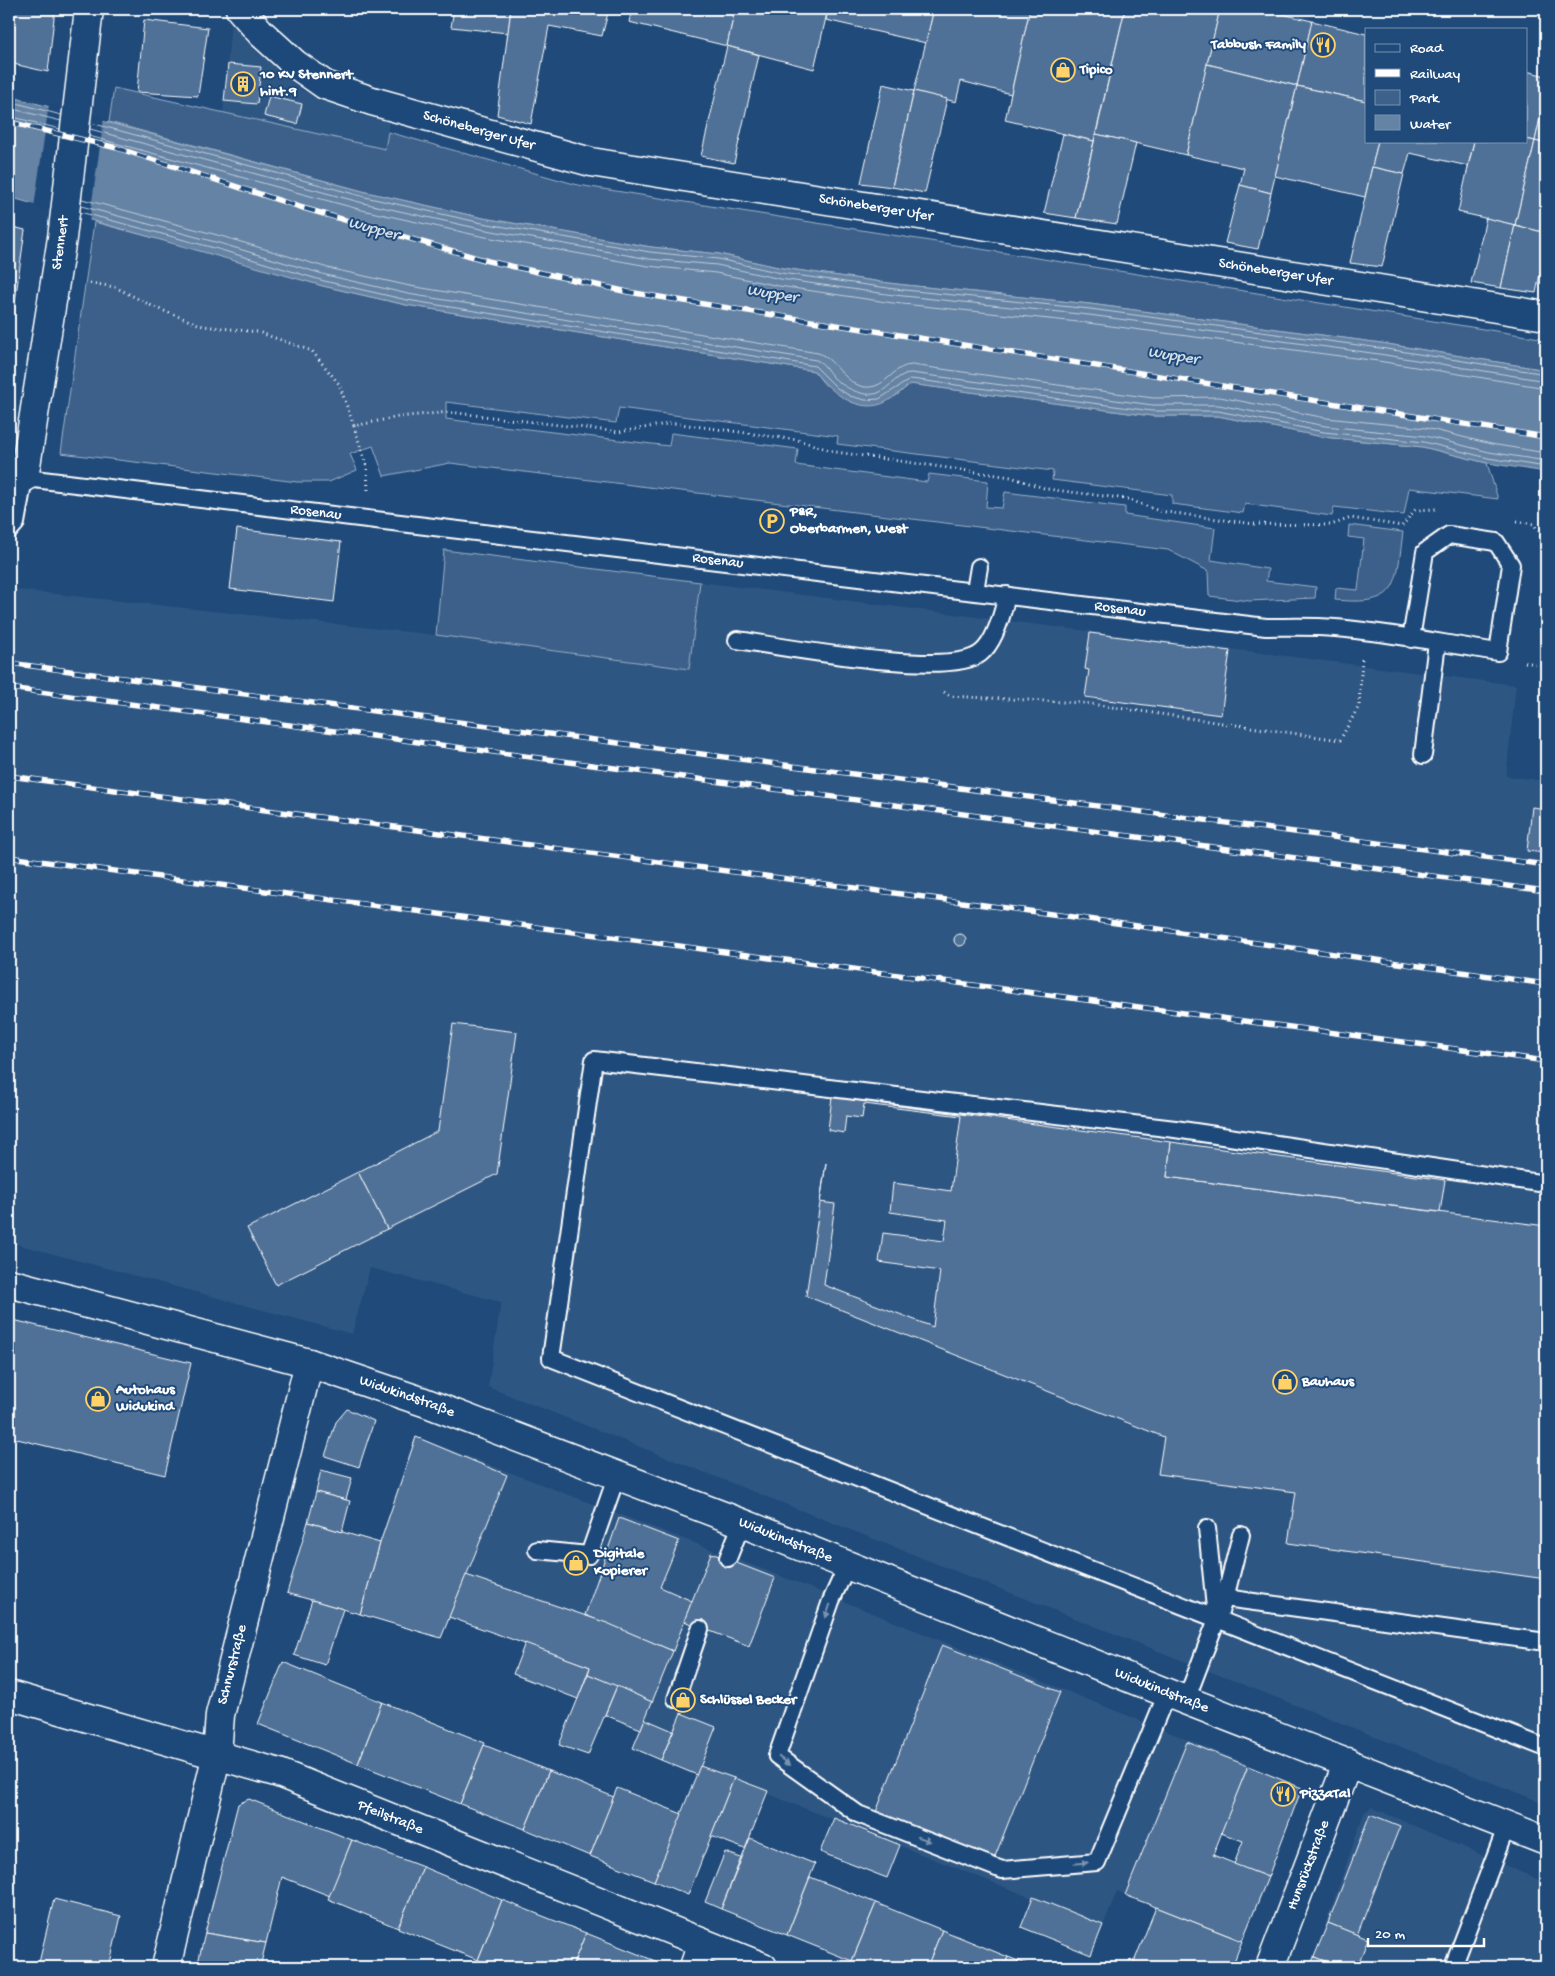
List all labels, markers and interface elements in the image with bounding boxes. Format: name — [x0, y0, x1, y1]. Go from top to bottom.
legend — [1365, 28, 1528, 142]
restaurant icon: Tabbush Family — [1310, 32, 1336, 58]
place label: Tabbush Family — [1210, 36, 1307, 54]
text: Road — [1410, 40, 1444, 58]
shop icon: Tipico — [1050, 57, 1076, 83]
place label: Tipico — [1079, 61, 1113, 79]
place label: 10 KV Stennert hint.9 — [259, 66, 354, 101]
text: Railway — [1410, 66, 1461, 84]
building icon: 10 KV Stennert hint.9 — [230, 71, 256, 97]
text: Park — [1409, 90, 1440, 108]
street label: Schöneberger Ufer — [421, 107, 538, 155]
text: Water — [1410, 116, 1452, 134]
street label: Schöneberger Ufer — [817, 190, 936, 226]
street label: Stennert — [48, 213, 74, 271]
water label: Wupper — [346, 214, 403, 247]
street label: Schöneberger Ufer — [1217, 254, 1336, 291]
water label: Wupper — [745, 282, 802, 309]
water label: Wupper — [1146, 344, 1203, 371]
street label: Rosenau — [289, 501, 342, 525]
place label: P&R, Oberbarmen, West — [789, 503, 909, 538]
parking icon: P&R, Oberbarmen, West — [759, 508, 785, 534]
street label: Rosenau — [691, 549, 745, 573]
street label: Rosenau — [1093, 597, 1147, 621]
shop icon: Bauhaus — [1272, 1369, 1298, 1395]
street label: Widukindstraße — [357, 1372, 457, 1422]
place label: Bauhaus — [1301, 1373, 1355, 1391]
place label: Autohaus Widukind — [115, 1381, 176, 1416]
shop icon: Autohaus Widukind — [85, 1386, 111, 1412]
street label: Widukindstraße — [736, 1513, 835, 1567]
place label: Digitale Kopierer — [592, 1545, 648, 1580]
shop icon: Digitale Kopierer — [563, 1550, 589, 1576]
one-way arrow — [824, 1603, 831, 1618]
street label: Schnurstraße — [214, 1623, 252, 1707]
street label: Widukindstraße — [1112, 1664, 1212, 1718]
shop icon: Schlüssel Becker — [670, 1687, 696, 1713]
place label: Schlüssel Becker — [700, 1691, 798, 1709]
one-way arrow — [777, 1756, 790, 1766]
restaurant icon: PizzaTal — [1270, 1781, 1296, 1807]
place label: PizzaTal — [1299, 1785, 1351, 1803]
street label: Pfeilstraße — [354, 1796, 426, 1839]
street label: Hunsrückstraße — [1284, 1817, 1334, 1913]
one-way arrow — [917, 1836, 931, 1844]
one-way arrow — [1073, 1859, 1089, 1867]
scale bar — [1368, 1916, 1484, 1948]
text: 20 m — [1375, 1926, 1405, 1944]

